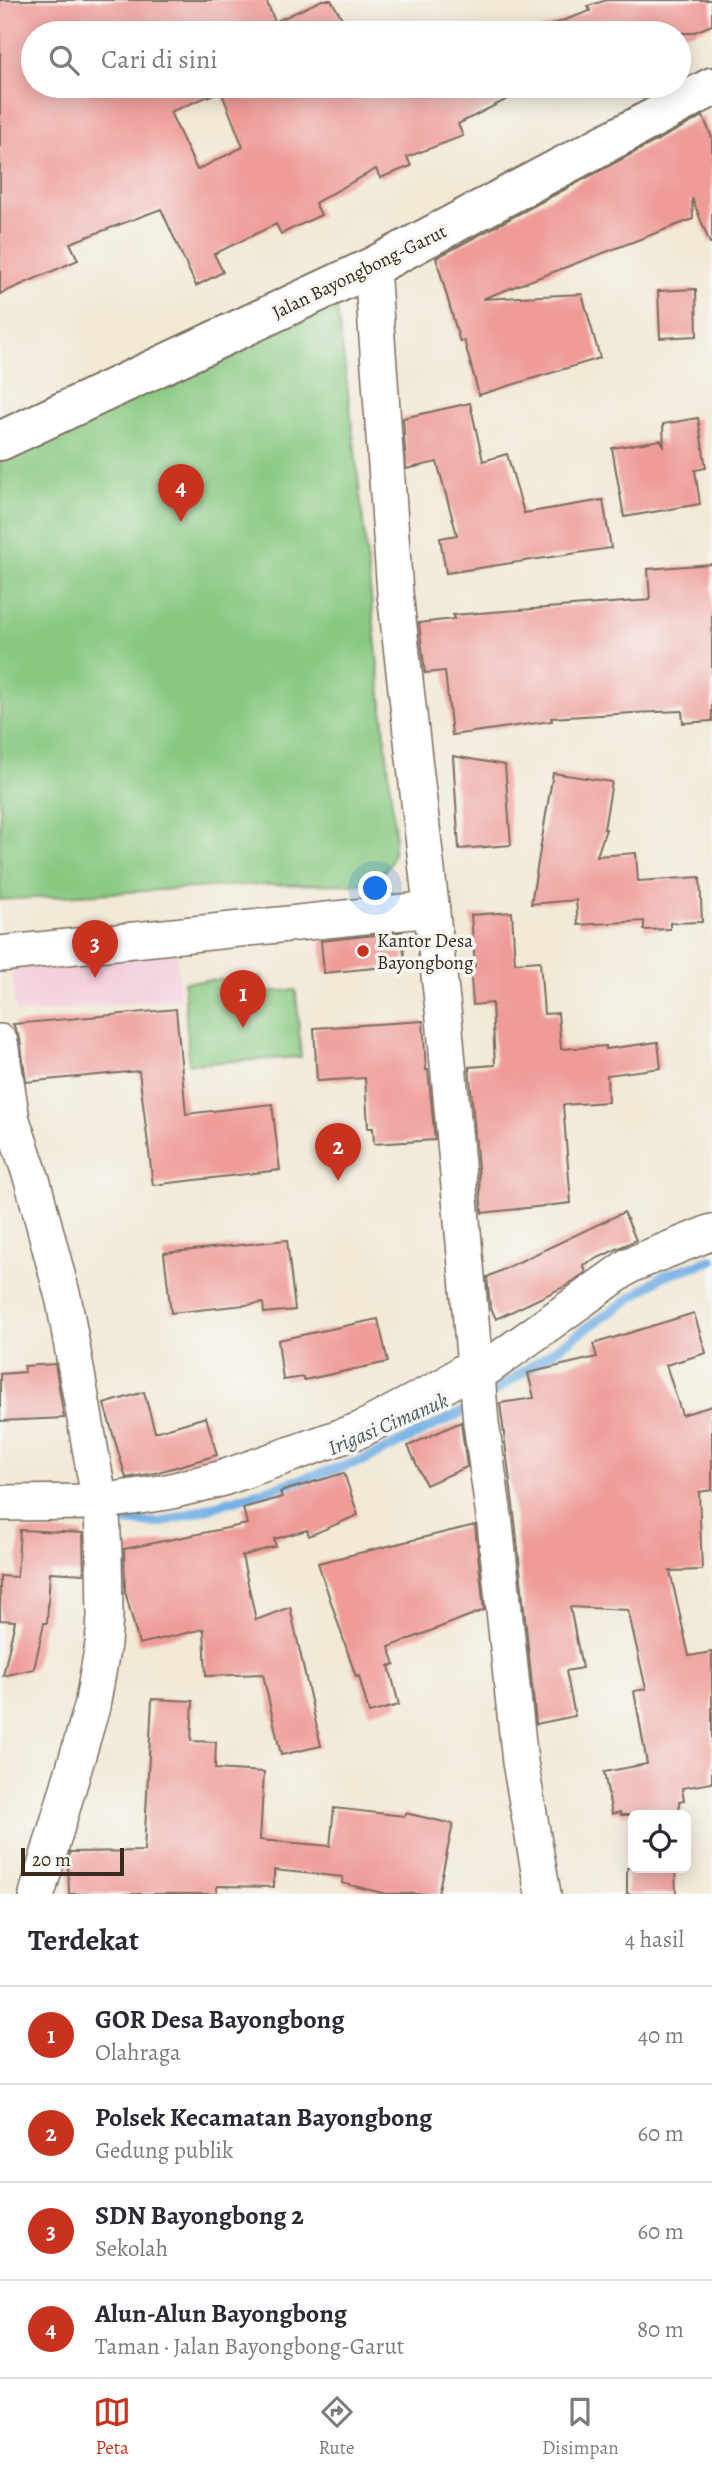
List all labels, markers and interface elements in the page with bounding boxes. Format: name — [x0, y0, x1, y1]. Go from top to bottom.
search box — [21, 21, 691, 98]
icon: search — [45, 41, 83, 79]
text: Cari di sini — [101, 42, 218, 77]
street label: Jalan Bayongbong-Garut — [268, 218, 451, 325]
pin: 4 — [158, 464, 204, 522]
your location — [358, 871, 392, 905]
pin: 3 — [72, 920, 118, 978]
place label: Kantor Desa Bayongbong — [377, 928, 474, 976]
marker: Kantor Desa Bayongbong — [355, 943, 371, 959]
pin: 1 — [220, 970, 266, 1028]
pin: 2 — [315, 1123, 361, 1181]
water label: Irigasi Cimanuk — [324, 1386, 452, 1462]
map controls — [628, 1810, 691, 1873]
button: locate — [628, 1810, 691, 1873]
scale bar — [21, 1845, 124, 1877]
text: 20 m — [32, 1847, 71, 1873]
text: Terdekat — [28, 1920, 139, 1960]
text: 4 hasil — [625, 1924, 684, 1955]
text: GOR Desa Bayongbong — [95, 2002, 344, 2037]
text: 1 — [47, 2020, 55, 2051]
text: 40 m — [638, 2020, 684, 2051]
text: Olahraga — [95, 2037, 181, 2068]
text: Polsek Kecamatan Bayongbong — [95, 2100, 432, 2135]
text: 2 — [45, 2118, 57, 2149]
text: 60 m — [637, 2118, 684, 2149]
text: Gedung publik — [95, 2135, 233, 2166]
text: SDN Bayongbong 2 — [95, 2198, 304, 2233]
text: 3 — [46, 2216, 56, 2247]
text: 60 m — [637, 2216, 684, 2247]
text: Sekolah — [95, 2233, 168, 2264]
text: Alun-Alun Bayongbong — [95, 2296, 347, 2331]
text: 4 — [46, 2314, 56, 2345]
text: 80 m — [637, 2314, 684, 2345]
text: Taman · Jalan Bayongbong-Garut — [95, 2331, 404, 2362]
tab: Peta — [93, 2393, 131, 2461]
tab: Rute — [318, 2393, 356, 2461]
tab: Disimpan — [542, 2393, 619, 2461]

